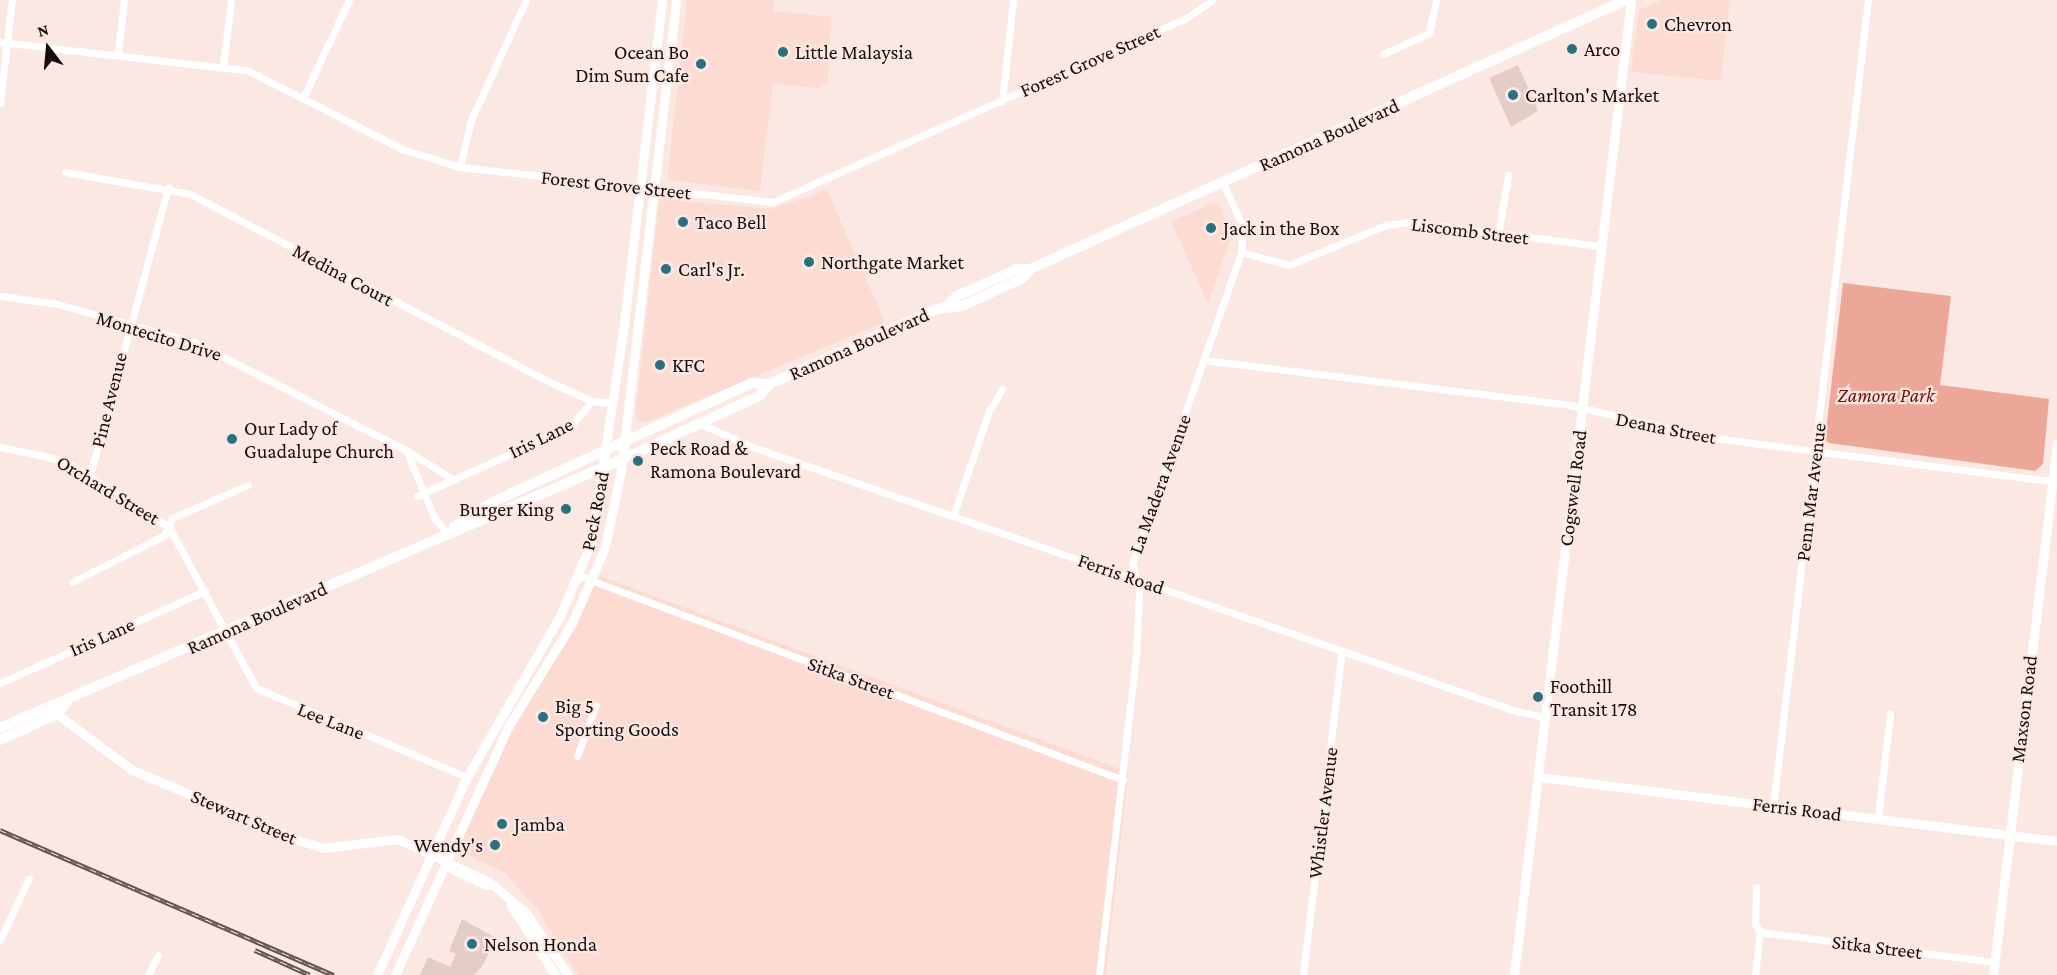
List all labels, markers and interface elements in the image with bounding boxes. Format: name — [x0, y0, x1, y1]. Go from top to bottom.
place label: Chevron — [1664, 12, 1732, 36]
marker: Chevron — [1645, 17, 1659, 31]
north arrow — [18, 18, 78, 78]
street label: Forest Grove Street — [1016, 19, 1164, 103]
text: N — [35, 21, 50, 40]
place label: Arco — [1584, 37, 1620, 61]
place label: Ocean Bo Dim Sum Cafe — [575, 40, 689, 87]
place label: Little Malaysia — [795, 40, 913, 64]
marker: Arco — [1565, 42, 1579, 56]
marker: Little Malaysia — [776, 45, 790, 59]
marker: Ocean Bo Dim Sum Cafe — [694, 57, 708, 71]
place label: Carlton's Market — [1525, 83, 1659, 107]
marker: Carlton's Market — [1506, 88, 1520, 102]
street label: Ramona Boulevard — [1255, 93, 1403, 177]
street label: Forest Grove Street — [540, 165, 692, 205]
place label: Taco Bell — [695, 210, 767, 234]
street label: Liscomb Street — [1410, 212, 1530, 250]
marker: Taco Bell — [676, 215, 690, 229]
place label: Jack in the Box — [1223, 216, 1339, 240]
marker: Jack in the Box — [1204, 221, 1218, 235]
street label: Medina Court — [288, 238, 398, 312]
place label: Northgate Market — [821, 250, 964, 274]
marker: Northgate Market — [802, 255, 816, 269]
place label: Carl's Jr. — [678, 257, 745, 281]
marker: Carl's Jr. — [659, 262, 673, 276]
street label: Ramona Boulevard — [785, 302, 933, 386]
street label: Montecito Drive — [93, 306, 225, 366]
street label: Pine Avenue — [86, 350, 132, 450]
place label: KFC — [672, 353, 705, 377]
marker: KFC — [653, 358, 667, 372]
park label: Zamora Park — [1837, 383, 1935, 407]
street label: Deana Street — [1614, 406, 1718, 450]
street label: La Madera Avenue — [1124, 411, 1196, 557]
street label: Iris Lane — [505, 412, 577, 464]
place label: Our Lady of Guadalupe Church — [244, 416, 394, 463]
street label: Penn Mar Avenue — [1791, 421, 1831, 563]
street label: Cogswell Road — [1554, 428, 1592, 548]
marker: Our Lady of Guadalupe Church — [225, 432, 239, 446]
place label: Peck Road & Ramona Boulevard — [650, 437, 801, 484]
street label: Orchard Street — [52, 450, 164, 530]
marker: Peck Road & Ramona Boulevard — [631, 454, 645, 468]
street label: Peck Road — [576, 469, 614, 553]
place label: Burger King — [459, 497, 554, 521]
marker: Burger King — [559, 502, 573, 516]
street label: Ferris Road — [1075, 548, 1167, 600]
street label: Ramona Boulevard — [183, 576, 331, 660]
street label: Iris Lane — [66, 612, 138, 662]
street label: Sitka Street — [804, 651, 898, 705]
street label: Maxson Road — [2006, 654, 2042, 764]
place label: Foothill Transit 178 — [1550, 674, 1638, 721]
marker: Foothill Transit 178 — [1531, 690, 1545, 704]
place label: Big 5 Sporting Goods — [555, 694, 679, 741]
street label: Lee Lane — [294, 697, 368, 745]
marker: Big 5 Sporting Goods — [536, 710, 550, 724]
street label: Whistler Avenue — [1303, 746, 1343, 880]
street label: Stewart Street — [187, 784, 301, 850]
street label: Ferris Road — [1751, 792, 1843, 826]
place label: Jamba — [514, 812, 565, 836]
marker: Jamba — [495, 817, 509, 831]
place label: Wendy's — [414, 833, 483, 857]
marker: Wendy's — [488, 838, 502, 852]
street label: Sitka Street — [1831, 930, 1923, 964]
place label: Nelson Honda — [484, 932, 597, 956]
marker: Nelson Honda — [465, 937, 479, 951]

